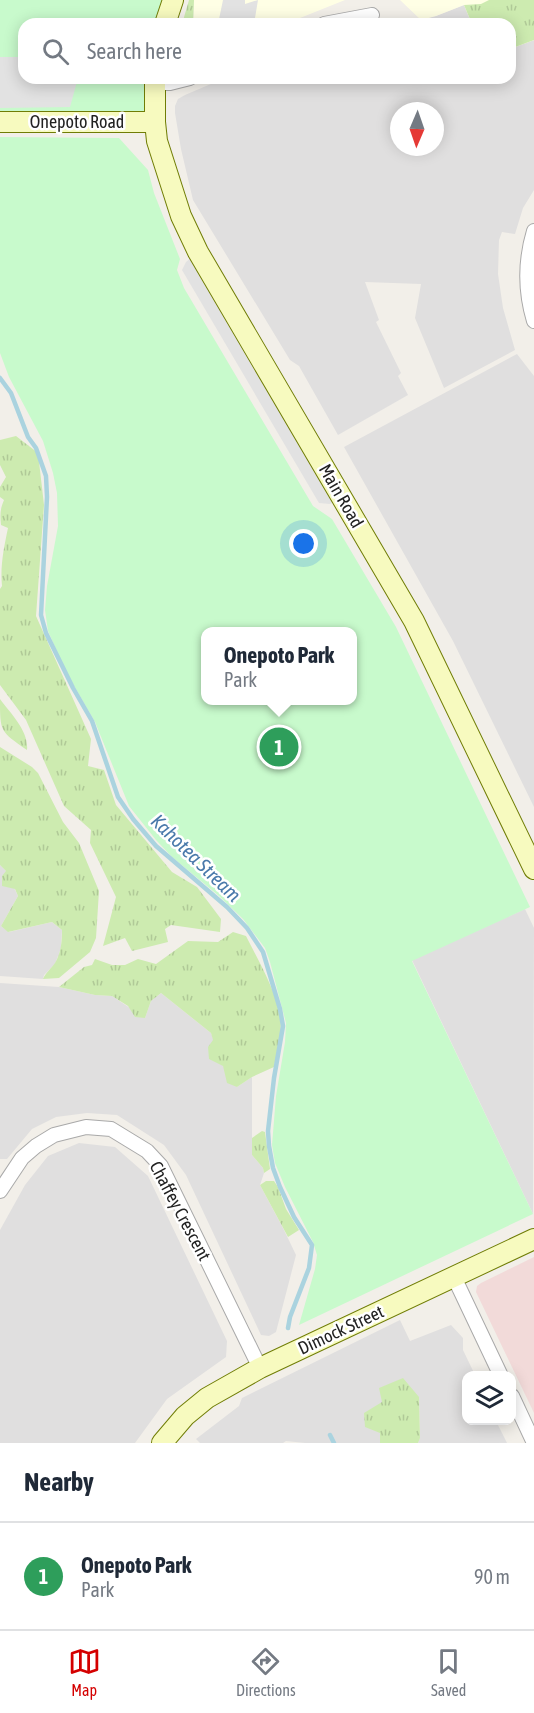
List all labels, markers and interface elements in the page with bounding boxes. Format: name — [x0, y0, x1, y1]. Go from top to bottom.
search box — [18, 18, 516, 84]
icon: search — [39, 35, 72, 68]
text: Search here — [87, 38, 182, 64]
north arrow — [390, 102, 444, 156]
street label: Onepoto Road — [30, 111, 124, 132]
street label: Main Road — [315, 460, 368, 531]
your location — [289, 529, 318, 558]
popup — [201, 627, 357, 705]
text: Onepoto Park — [224, 642, 334, 668]
text: Park — [224, 668, 257, 691]
pin: 1 — [260, 724, 298, 770]
water label: Kahotea Stream — [147, 809, 246, 906]
street label: Chaffey Crescent — [145, 1157, 215, 1264]
street label: Dimock Street — [295, 1301, 387, 1359]
map controls — [462, 1371, 516, 1425]
button: layers — [462, 1371, 516, 1425]
text: Nearby — [24, 1467, 94, 1497]
text: Onepoto Park — [81, 1552, 192, 1578]
text: 1 — [39, 1565, 48, 1588]
text: 90 m — [474, 1565, 510, 1588]
text: Park — [81, 1578, 114, 1601]
tab: Map — [68, 1645, 101, 1699]
tab: Directions — [236, 1645, 296, 1699]
tab: Saved — [431, 1645, 466, 1699]

